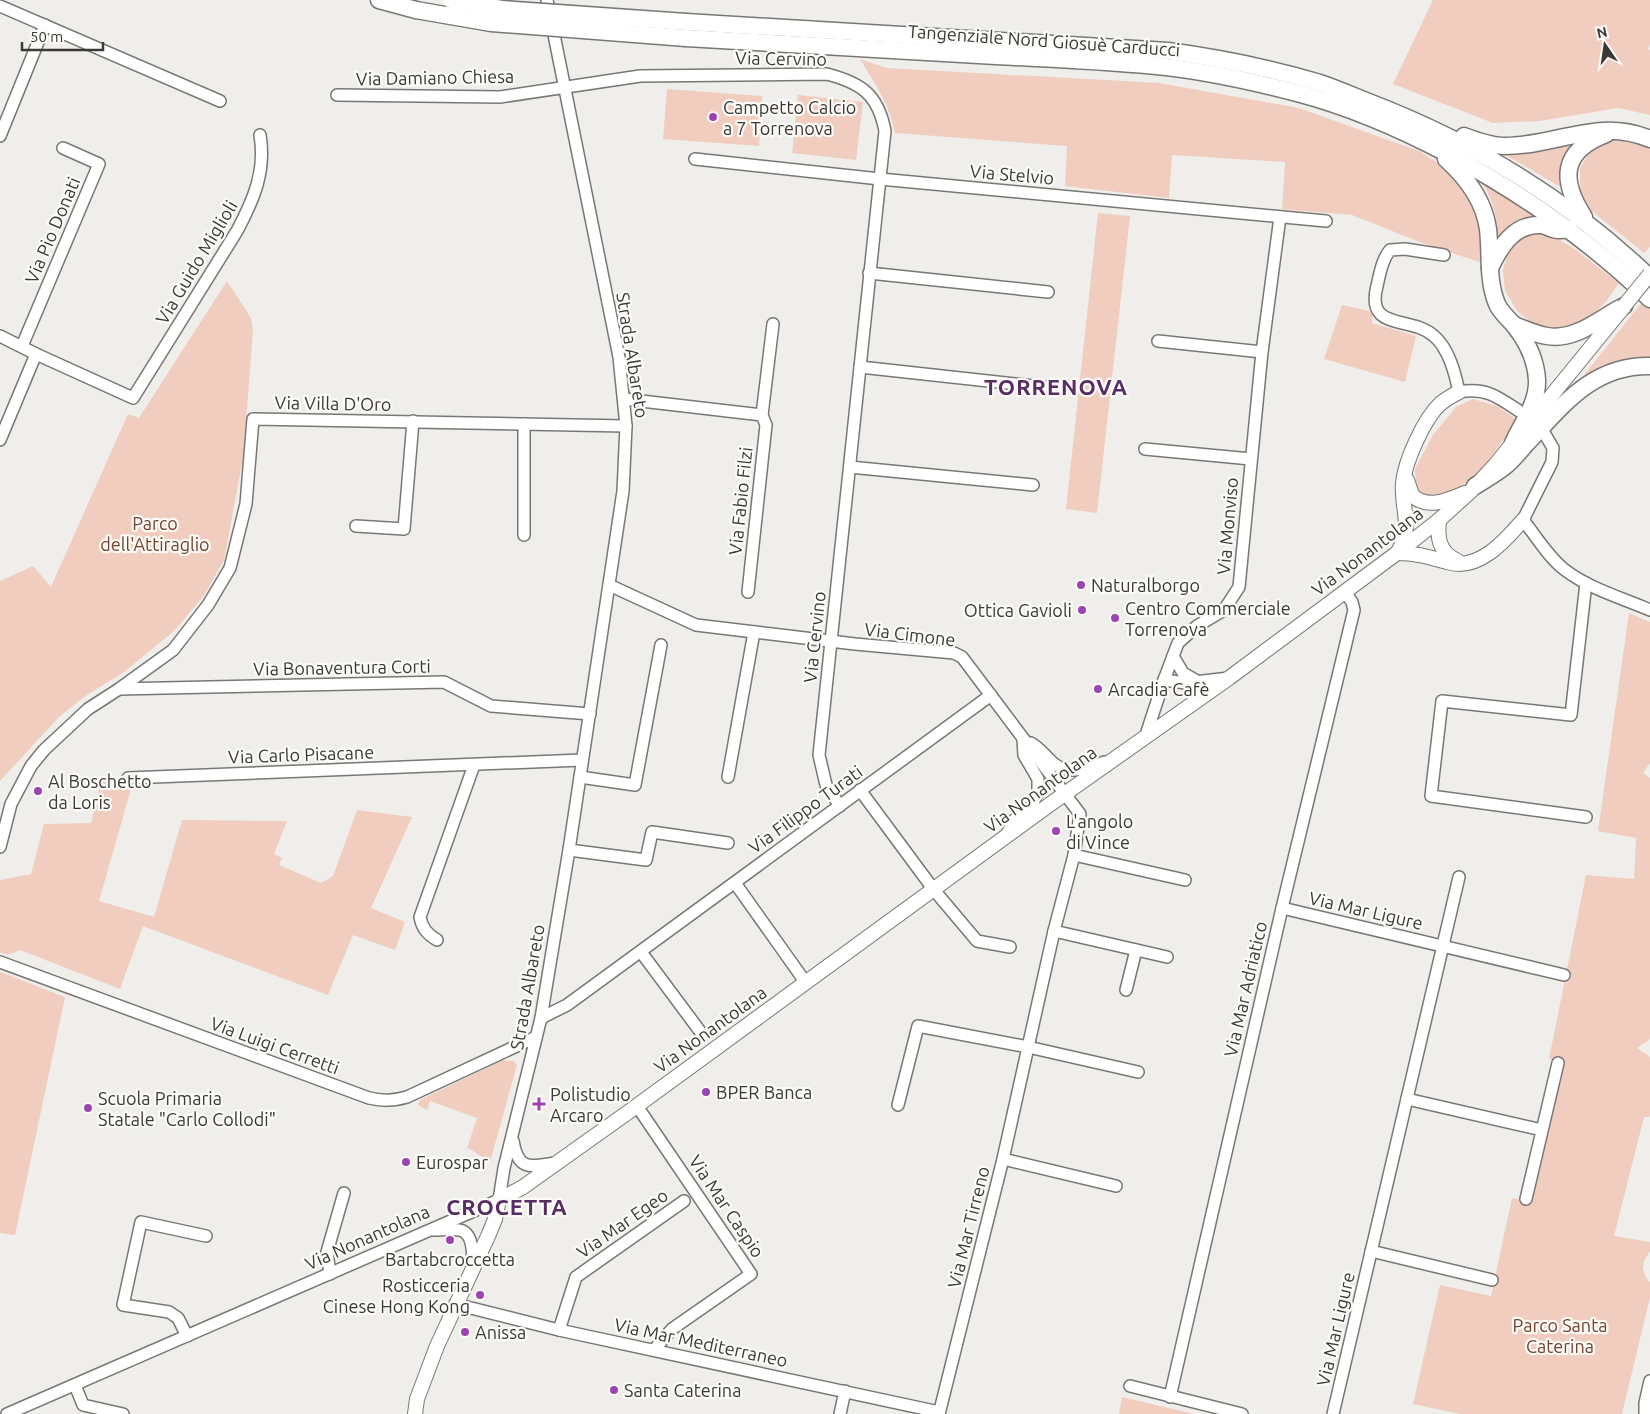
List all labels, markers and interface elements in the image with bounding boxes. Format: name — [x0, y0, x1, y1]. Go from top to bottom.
scale bar — [22, 20, 104, 52]
north arrow — [1580, 20, 1630, 70]
street label: Tangenziale Nord Giosuè Carducci — [907, 21, 1181, 59]
text: N — [1595, 23, 1609, 41]
text: 50 m — [30, 28, 63, 45]
street label: Via Cervino — [735, 47, 827, 69]
street label: Via Damiano Chiesa — [356, 66, 514, 88]
place label: Campetto Calcio a 7 Torrenova — [723, 97, 856, 138]
marker: Campetto Calcio a 7 Torrenova — [707, 111, 719, 123]
street label: Via Stelvio — [969, 160, 1055, 188]
street label: Via Pio Donati — [21, 174, 83, 286]
street label: Via Guido Miglioli — [151, 197, 241, 327]
street label: Strada Albareto — [613, 291, 653, 419]
district label: TORRENOVA — [984, 374, 1128, 399]
street label: Via Villa D'Oro — [274, 392, 392, 414]
street label: Via Fabio Filzi — [724, 446, 756, 556]
street label: Via Monviso — [1213, 476, 1241, 576]
street label: Via Nonantolana — [1307, 503, 1427, 599]
park label: Parco dell'Attiraglio — [100, 513, 210, 554]
place label: Naturalborgo — [1091, 575, 1200, 595]
marker: Naturalborgo — [1075, 579, 1087, 591]
street label: Via Cervino — [799, 590, 829, 684]
place label: Centro Commerciale Torrenova — [1125, 598, 1291, 639]
place label: Ottica Gavioli — [964, 600, 1072, 620]
marker: Ottica Gavioli — [1076, 604, 1088, 616]
marker: Centro Commerciale Torrenova — [1109, 612, 1121, 624]
street label: Via Cimone — [863, 619, 957, 649]
street label: Via Bonaventura Corti — [253, 655, 431, 679]
place label: Arcadia Cafè — [1108, 679, 1209, 699]
marker: Arcadia Cafè — [1092, 683, 1104, 695]
street label: Via Carlo Pisacane — [228, 741, 374, 767]
street label: Via Nonantolana — [980, 742, 1100, 836]
street label: Via Filippo Turati — [744, 761, 866, 857]
place label: Al Boschetto da Loris — [48, 771, 152, 812]
marker: Al Boschetto da Loris — [32, 785, 44, 797]
place label: L'angolo di Vince — [1066, 811, 1133, 852]
marker: L'angolo di Vince — [1050, 825, 1062, 837]
street label: Via Mar Ligure — [1307, 887, 1425, 933]
street label: Via Mar Adriatico — [1220, 919, 1270, 1059]
street label: Strada Albareto — [506, 923, 548, 1051]
street label: Via Nonantolana — [650, 982, 770, 1076]
street label: Via Luigi Cerretti — [208, 1012, 342, 1078]
place label: BPER Banca — [716, 1082, 812, 1102]
place label: Polistudio Arcaro — [550, 1084, 631, 1125]
marker: BPER Banca — [700, 1086, 712, 1098]
place label: Scuola Primaria Statale "Carlo Collodi" — [98, 1088, 276, 1129]
marker: Polistudio Arcaro — [532, 1097, 546, 1111]
marker: Scuola Primaria Statale "Carlo Collodi" — [82, 1102, 94, 1114]
street label: Via Mar Caspio — [685, 1151, 769, 1261]
place label: Eurospar — [416, 1152, 488, 1172]
marker: Eurospar — [400, 1156, 412, 1168]
street label: Via Mar Tirreno — [943, 1164, 993, 1290]
street label: Via Mar Egeo — [573, 1184, 671, 1262]
district label: CROCETTA — [446, 1194, 568, 1219]
street label: Via Nonantolana — [302, 1201, 432, 1273]
marker: Bartabcroccetta — [444, 1234, 456, 1246]
place label: Bartabcroccetta — [385, 1249, 515, 1269]
street label: Via Mar Ligure — [1312, 1270, 1358, 1388]
place label: Rosticceria Cinese Hong Kong — [323, 1275, 470, 1316]
marker: Rosticceria Cinese Hong Kong — [474, 1289, 486, 1301]
street label: Via Mar Mediterraneo — [613, 1314, 789, 1370]
park label: Parco Santa Caterina — [1513, 1315, 1607, 1356]
place label: Anissa — [475, 1322, 526, 1342]
marker: Anissa — [459, 1326, 471, 1338]
place label: Santa Caterina — [624, 1380, 741, 1400]
marker: Santa Caterina — [608, 1384, 620, 1396]

